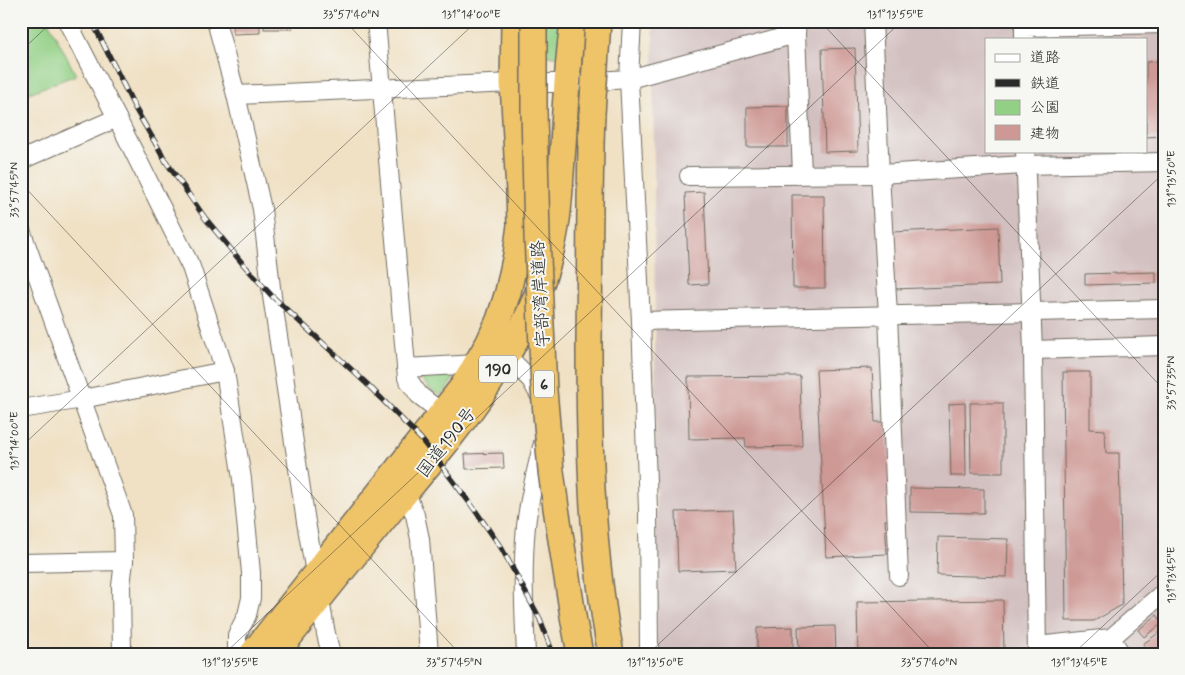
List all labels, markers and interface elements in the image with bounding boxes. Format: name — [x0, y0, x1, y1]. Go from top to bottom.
text: 33°57'40"N — [323, 7, 379, 23]
text: 131°14'00"E — [441, 7, 501, 23]
text: 131°13'55"E — [866, 7, 924, 23]
legend — [985, 38, 1148, 152]
text: 道路 — [1030, 48, 1060, 68]
text: 鉄道 — [1030, 74, 1060, 94]
text: 公園 — [1030, 98, 1060, 118]
text: 建物 — [1030, 124, 1060, 144]
text: 131°13'50"E — [1164, 150, 1180, 208]
text: 33°57'45"N — [7, 162, 23, 218]
street label: 宇部湾岸道路 — [526, 239, 556, 349]
road number: 190 — [479, 356, 517, 382]
text: 33°57'35"N — [1164, 356, 1180, 410]
road number: 6 — [534, 370, 554, 398]
street label: 国道190号 — [412, 402, 482, 483]
text: 131°14'00"E — [7, 411, 23, 471]
text: 131°13'45"E — [1164, 547, 1180, 603]
text: 131°13'55"E — [201, 655, 259, 671]
text: 33°57'45"N — [426, 655, 482, 671]
text: 131°13'50"E — [626, 655, 684, 671]
text: 33°57'40"N — [901, 655, 957, 671]
text: 131°13'45"E — [1051, 655, 1107, 671]

